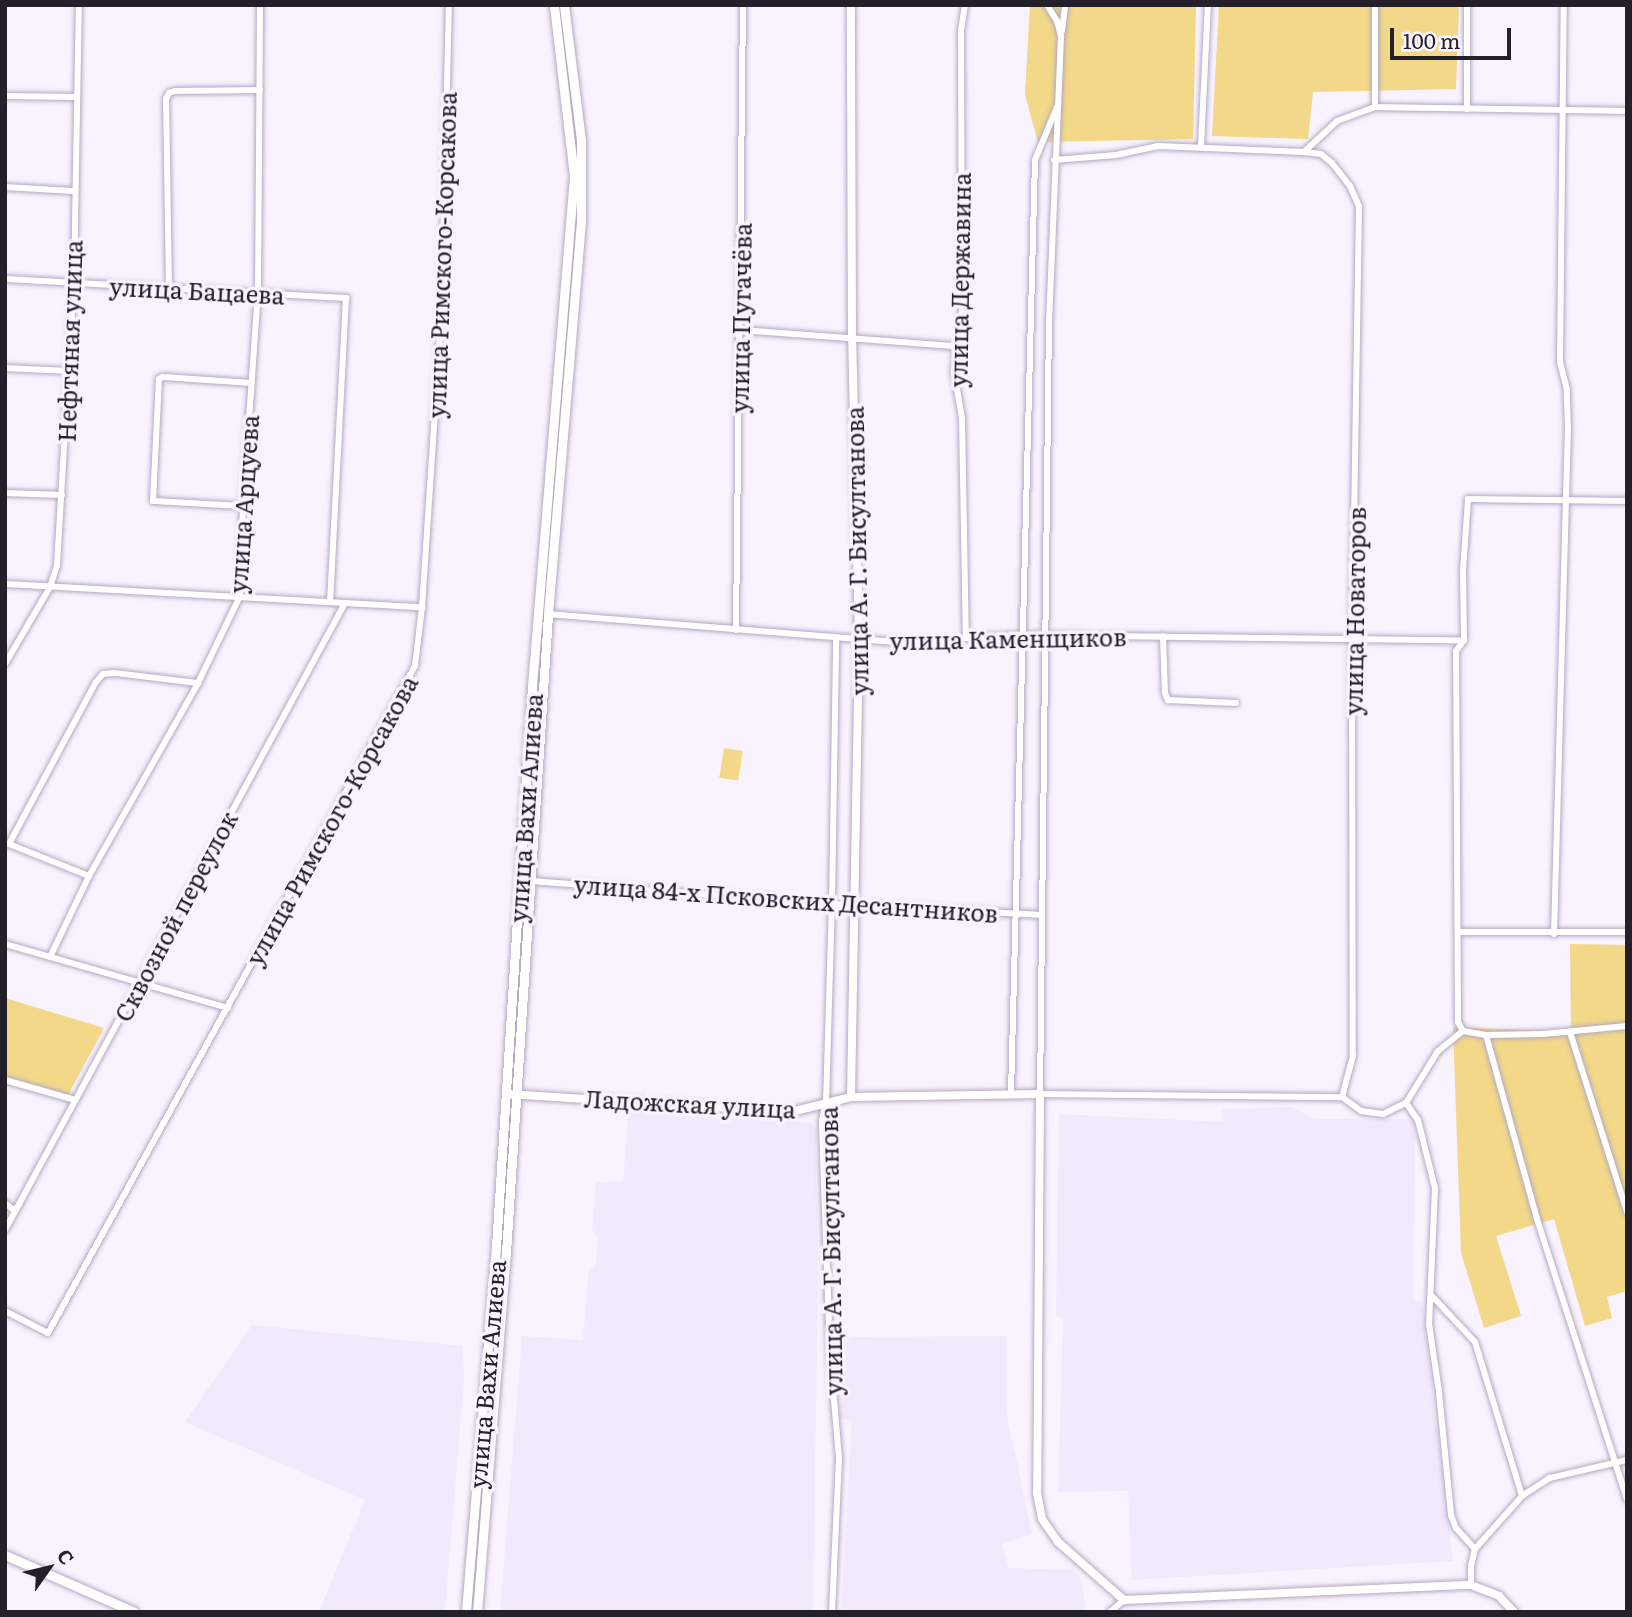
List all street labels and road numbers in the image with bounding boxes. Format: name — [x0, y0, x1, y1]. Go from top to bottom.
street label: улица Римского-Корсакова — [421, 91, 461, 419]
street label: улица Державина — [943, 172, 975, 388]
street label: улица Пугачёва — [724, 223, 756, 413]
street label: Нефтяная улица — [51, 239, 87, 443]
street label: улица Бацаева — [109, 271, 285, 309]
street label: улица А. Г. Бисултанова — [839, 406, 873, 696]
street label: улица Арцуева — [222, 414, 264, 594]
street label: улица Новаторов — [1338, 506, 1370, 716]
street label: улица Каменщиков — [889, 622, 1127, 654]
street label: улица Римского-Корсакова — [239, 670, 423, 970]
street label: улица Вахи Алиева — [503, 692, 547, 924]
street label: Сквозной переулок — [107, 806, 243, 1026]
street label: улица 84-х Псковских Десантников — [573, 869, 999, 927]
street label: Ладожская улица — [583, 1083, 797, 1123]
street label: улица А. Г. Бисултанова — [813, 1106, 847, 1396]
street label: улица Вахи Алиева — [462, 1258, 510, 1490]

